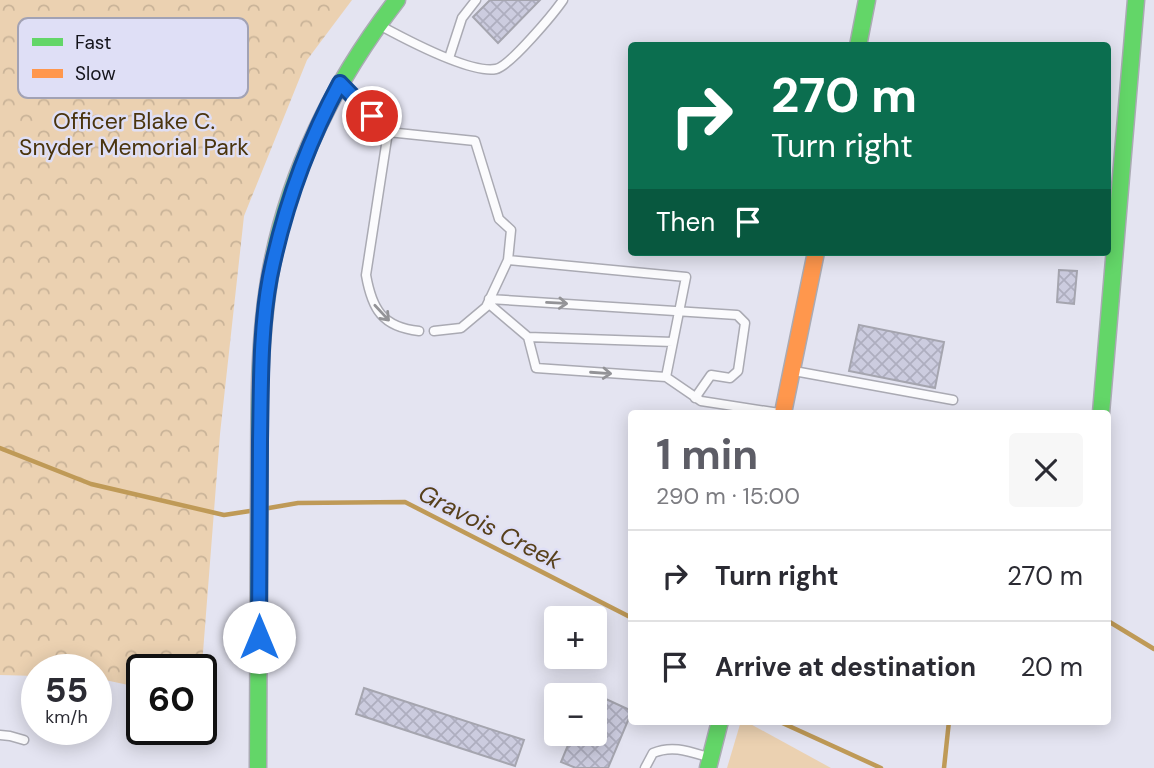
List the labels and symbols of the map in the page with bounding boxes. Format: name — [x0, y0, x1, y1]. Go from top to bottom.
legend — [18, 18, 248, 98]
text: Fast — [75, 30, 111, 55]
text: Slow — [75, 61, 116, 86]
pin — [342, 86, 402, 146]
park label: Officer Blake C. Snyder Memorial Park — [19, 106, 249, 162]
one-way arrow — [546, 297, 569, 310]
one-way arrow — [374, 304, 390, 322]
one-way arrow — [589, 366, 612, 379]
water label: Gravois Creek — [413, 477, 568, 576]
position arrow — [222, 600, 296, 674]
speed limit sign: 60 — [126, 654, 217, 745]

